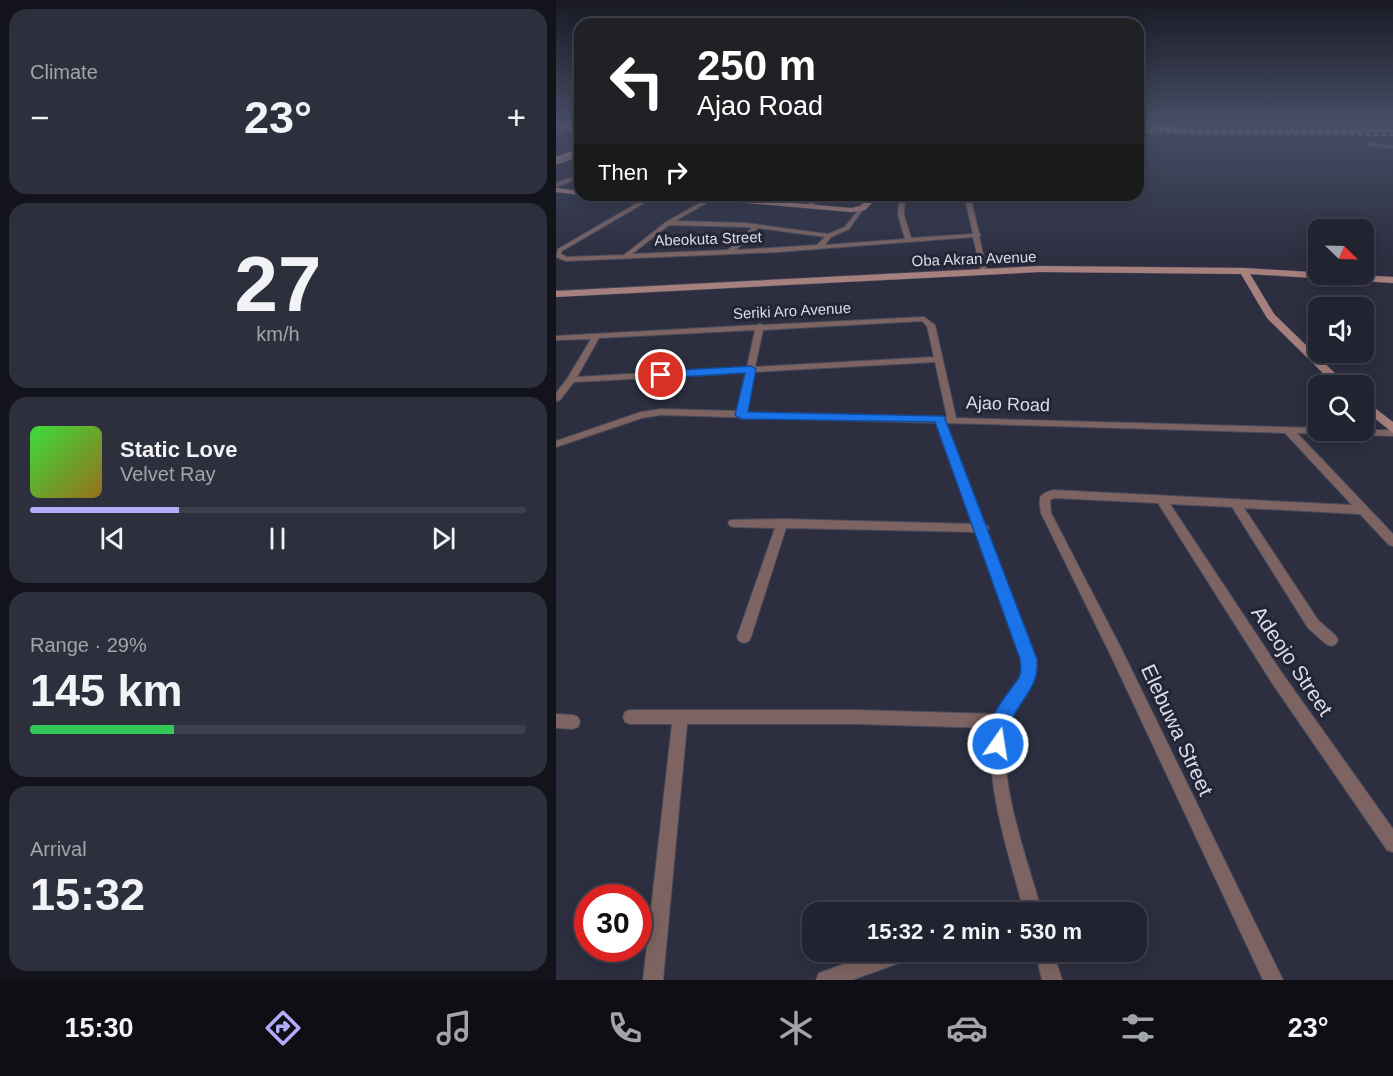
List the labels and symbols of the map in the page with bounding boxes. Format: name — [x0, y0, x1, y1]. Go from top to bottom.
north arrow — [1308, 219, 1374, 285]
street label: Abeokuta Street — [654, 228, 763, 249]
street label: Oba Akran Avenue — [911, 248, 1037, 269]
street label: Seriki Aro Avenue — [733, 299, 851, 322]
pin — [635, 349, 686, 400]
street label: Ajao Road — [966, 393, 1050, 415]
street label: Adeojo Street — [1247, 602, 1338, 720]
street label: Elebuwa Street — [1137, 660, 1218, 799]
position arrow — [966, 712, 1030, 776]
speed limit sign: 30 — [574, 884, 652, 962]

